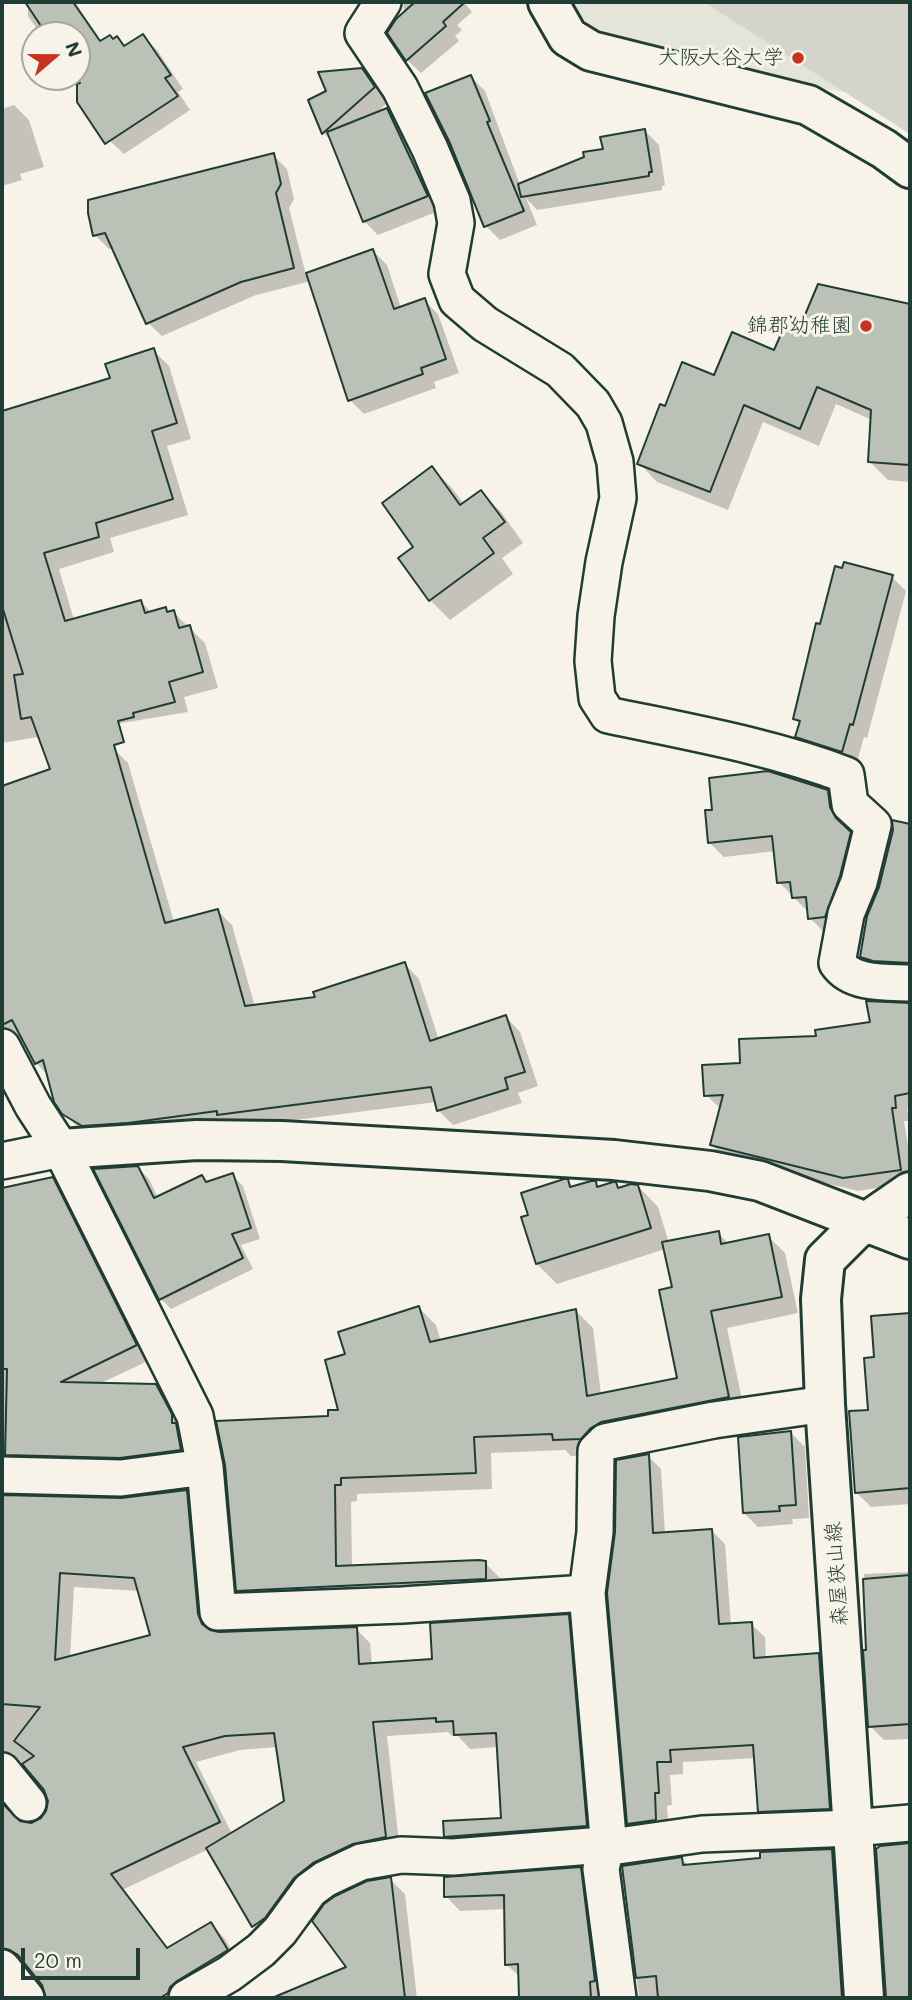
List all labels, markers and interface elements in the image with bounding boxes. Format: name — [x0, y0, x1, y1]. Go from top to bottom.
north arrow — [21, 21, 91, 91]
text: N — [60, 38, 89, 60]
place label: 大阪大谷大学 — [658, 45, 784, 71]
marker: 大阪大谷大学 — [790, 50, 806, 66]
place label: 錦郡幼稚園 — [747, 313, 852, 339]
marker: 錦郡幼稚園 — [858, 318, 874, 334]
street label: 森屋狭山線 — [821, 1521, 853, 1627]
scale bar — [24, 1934, 144, 1978]
text: 20 m — [34, 1946, 82, 1973]

